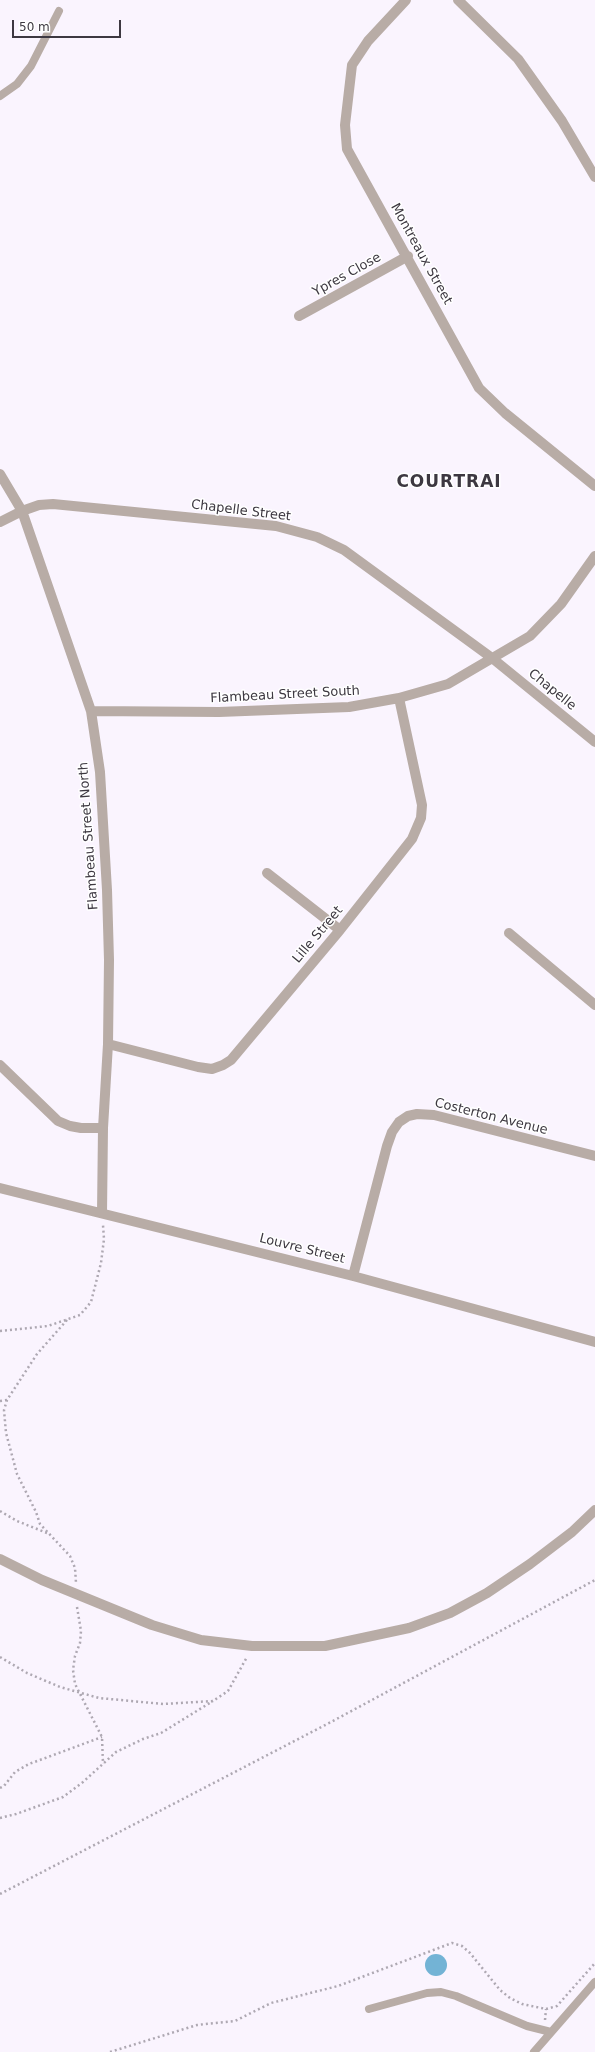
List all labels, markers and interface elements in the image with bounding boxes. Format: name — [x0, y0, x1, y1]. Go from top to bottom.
scale bar — [14, 12, 123, 38]
text: 50 m — [19, 20, 50, 34]
street label: Montreaux Street — [387, 201, 455, 307]
street label: Ypres Close — [310, 250, 384, 300]
district label: COURTRAI — [396, 473, 502, 493]
street label: Chapelle Street — [190, 497, 292, 525]
street label: Chapelle — [525, 666, 579, 714]
street label: Flambeau Street South — [210, 683, 360, 707]
street label: Flambeau Street North — [76, 761, 102, 911]
street label: Lille Street — [290, 903, 346, 967]
street label: Costerton Avenue — [433, 1095, 549, 1139]
street label: Louvre Street — [258, 1231, 346, 1267]

